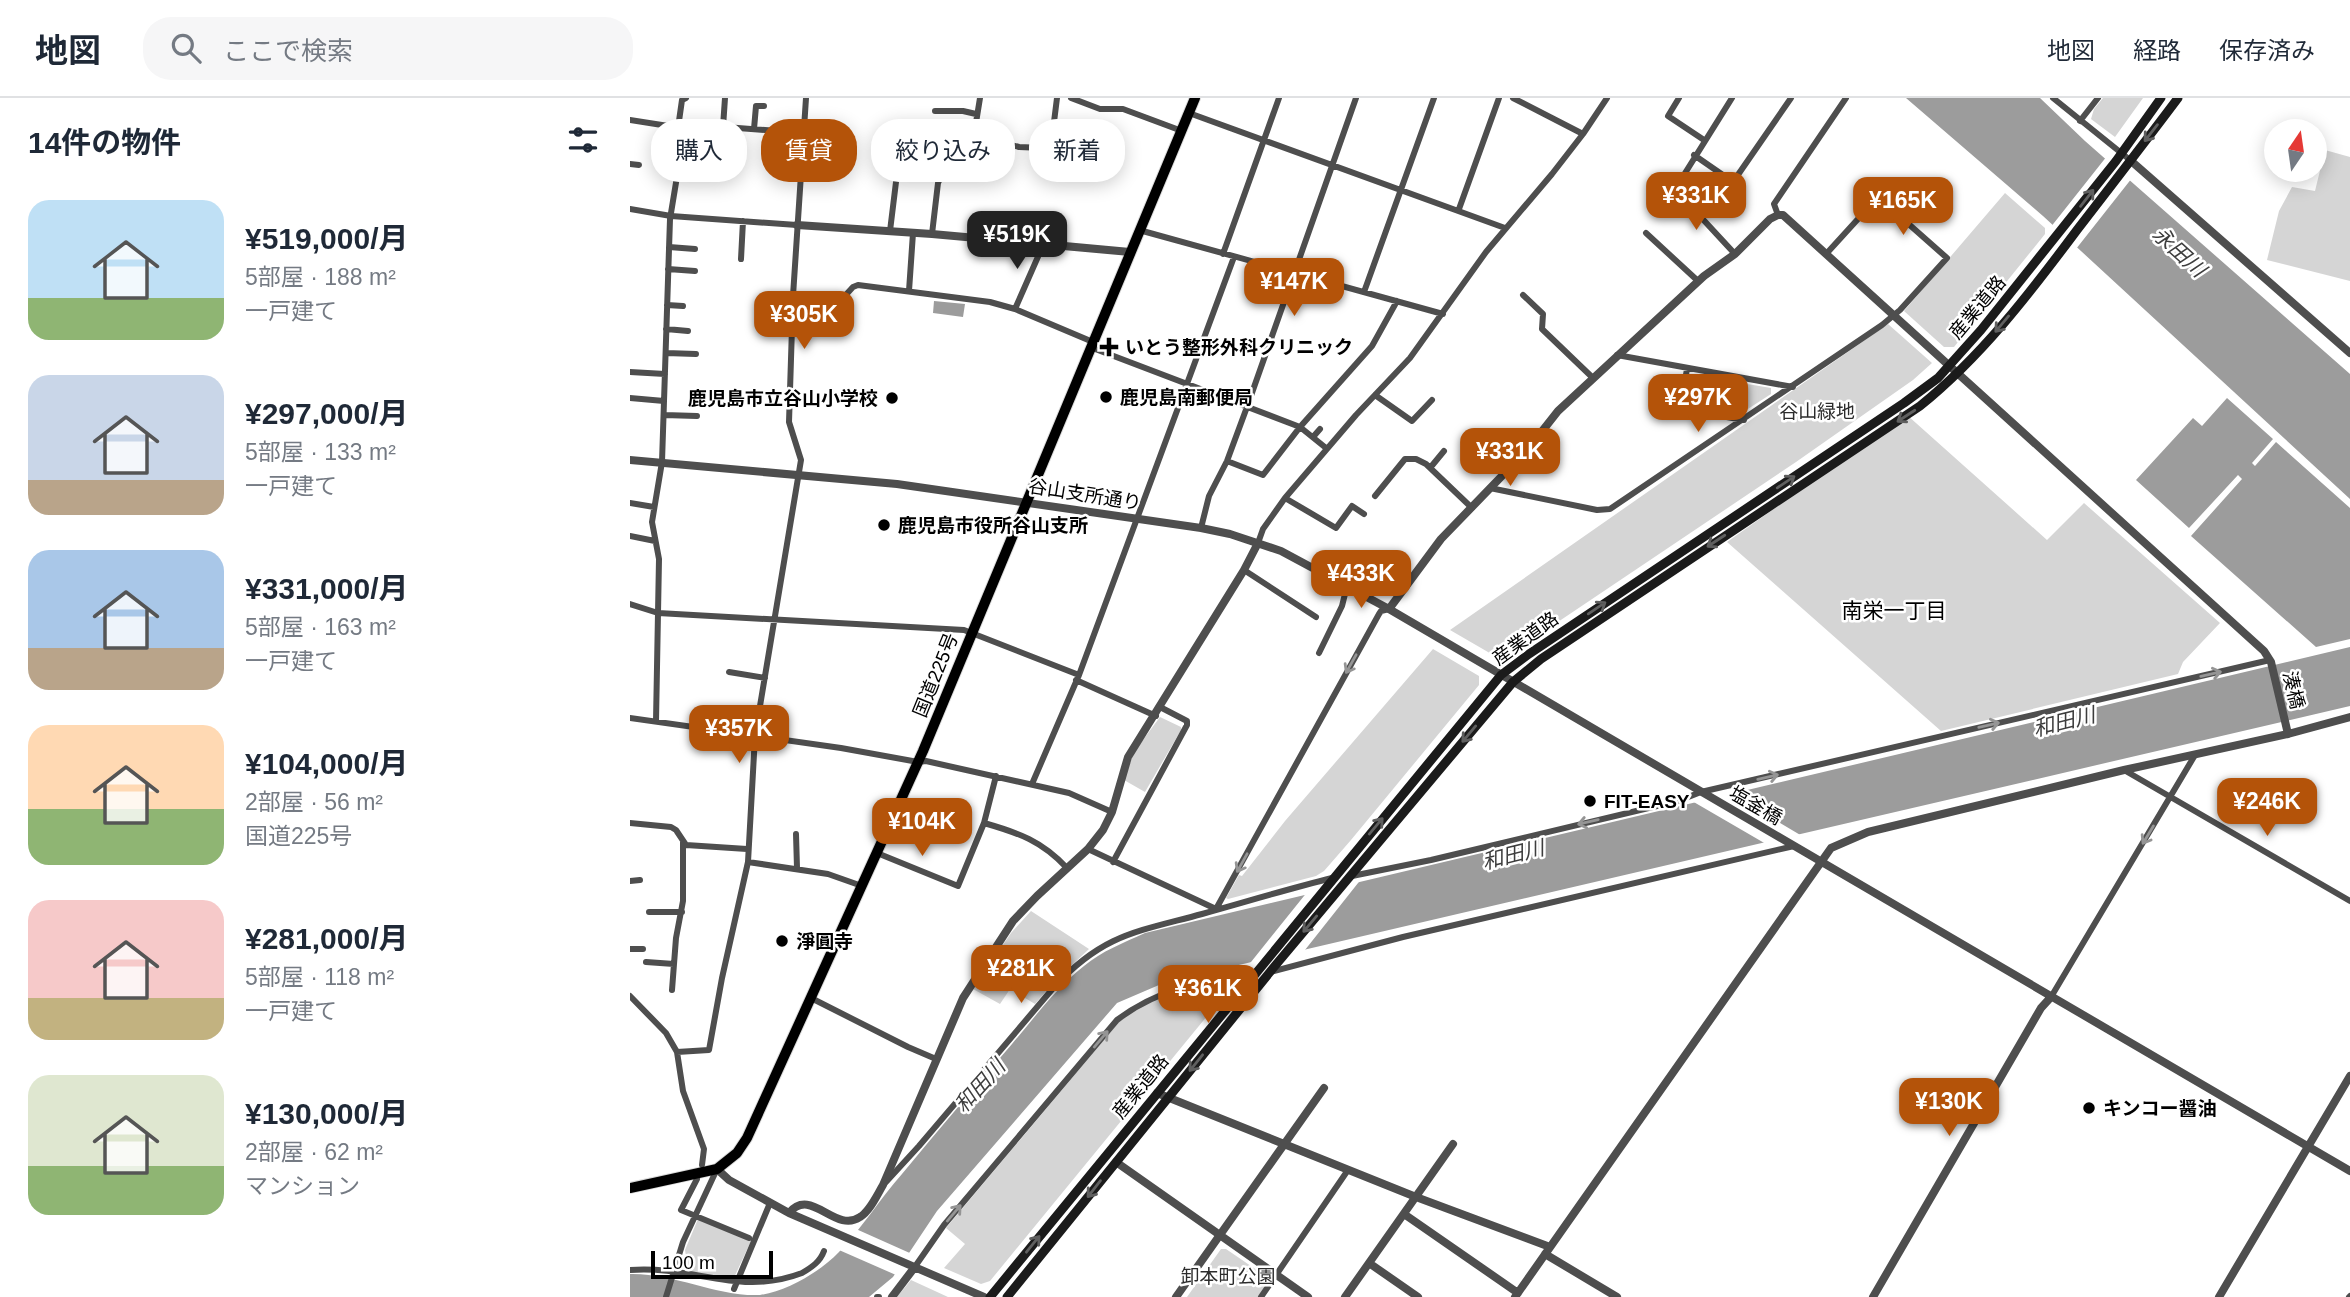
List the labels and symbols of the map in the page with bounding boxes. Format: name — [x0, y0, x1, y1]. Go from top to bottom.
north arrow — [2264, 119, 2328, 182]
one-way arrow — [2144, 124, 2159, 142]
pin: ¥331K — [1647, 172, 1745, 232]
pin: ¥165K — [1854, 178, 1952, 237]
one-way arrow — [2079, 189, 2094, 208]
pin: ¥519K — [968, 212, 1066, 271]
water label: 永田川 — [2148, 222, 2212, 283]
pin: ¥147K — [1245, 258, 1343, 318]
street label: 産業道路 — [1945, 271, 2010, 343]
pin: ¥305K — [755, 292, 853, 351]
one-way arrow — [1994, 315, 2010, 333]
marker: いとう整形外科クリニック — [1099, 337, 1119, 357]
place label: いとう整形外科クリニック — [1125, 337, 1353, 358]
pin: ¥297K — [1649, 374, 1747, 434]
place label: 鹿児島南郵便局 — [1120, 387, 1253, 408]
place label: 鹿児島市立谷山小学校 — [688, 388, 878, 409]
marker: 鹿児島南郵便局 — [1098, 389, 1114, 405]
marker: 鹿児島市立谷山小学校 — [884, 390, 900, 406]
park label: 谷山緑地 — [1779, 401, 1855, 422]
one-way arrow — [1896, 409, 1916, 423]
pin: ¥331K — [1461, 428, 1559, 488]
one-way arrow — [1776, 474, 1796, 488]
street label: 谷山支所通り — [1027, 475, 1143, 514]
place label: 鹿児島市役所谷山支所 — [898, 515, 1088, 536]
marker: 鹿児島市役所谷山支所 — [876, 517, 892, 533]
one-way arrow — [1707, 534, 1726, 549]
pin: ¥433K — [1312, 550, 1410, 610]
district label: 南栄一丁目 — [1842, 599, 1947, 622]
one-way arrow — [1587, 601, 1606, 615]
street label: 産業道路 — [1488, 608, 1562, 669]
street label: 国道225号 — [909, 630, 962, 720]
one-way arrow — [1344, 653, 1358, 673]
one-way arrow — [2199, 666, 2222, 680]
street label: 湊橋 — [2279, 669, 2308, 711]
water label: 和田川 — [2031, 702, 2099, 740]
pin: ¥357K — [690, 706, 788, 765]
one-way arrow — [1977, 718, 2000, 732]
one-way arrow — [1461, 725, 1477, 743]
one-way arrow — [1756, 770, 1779, 783]
pin: ¥246K — [2218, 778, 2316, 838]
street label: 塩釜橋 — [1726, 782, 1786, 829]
place label: FIT-EASY — [1604, 791, 1690, 812]
marker: FIT-EASY — [1582, 793, 1598, 809]
pin: ¥104K — [873, 798, 971, 858]
one-way arrow — [1577, 816, 1600, 829]
one-way arrow — [1367, 817, 1383, 835]
one-way arrow — [2140, 824, 2154, 844]
water label: 和田川 — [1480, 835, 1548, 873]
one-way arrow — [1234, 852, 1248, 873]
one-way arrow — [1302, 915, 1318, 933]
place label: 淨圓寺 — [796, 931, 853, 952]
marker: 淨圓寺 — [774, 933, 790, 949]
pin: ¥281K — [972, 946, 1070, 1005]
pin: ¥361K — [1159, 965, 1257, 1025]
one-way arrow — [1093, 1030, 1109, 1048]
street label: 産業道路 — [1108, 1050, 1172, 1122]
water label: 和田川 — [950, 1053, 1011, 1117]
one-way arrow — [1189, 1053, 1204, 1071]
pin: ¥130K — [1900, 1079, 1998, 1138]
place label: キンコー醤油 — [2103, 1098, 2216, 1119]
marker: キンコー醤油 — [2081, 1100, 2097, 1116]
one-way arrow — [1087, 1179, 1102, 1198]
one-way arrow — [946, 1204, 962, 1222]
one-way arrow — [1025, 1236, 1041, 1254]
scale bar — [651, 1248, 774, 1280]
park label: 卸本町公園 — [1180, 1266, 1276, 1287]

